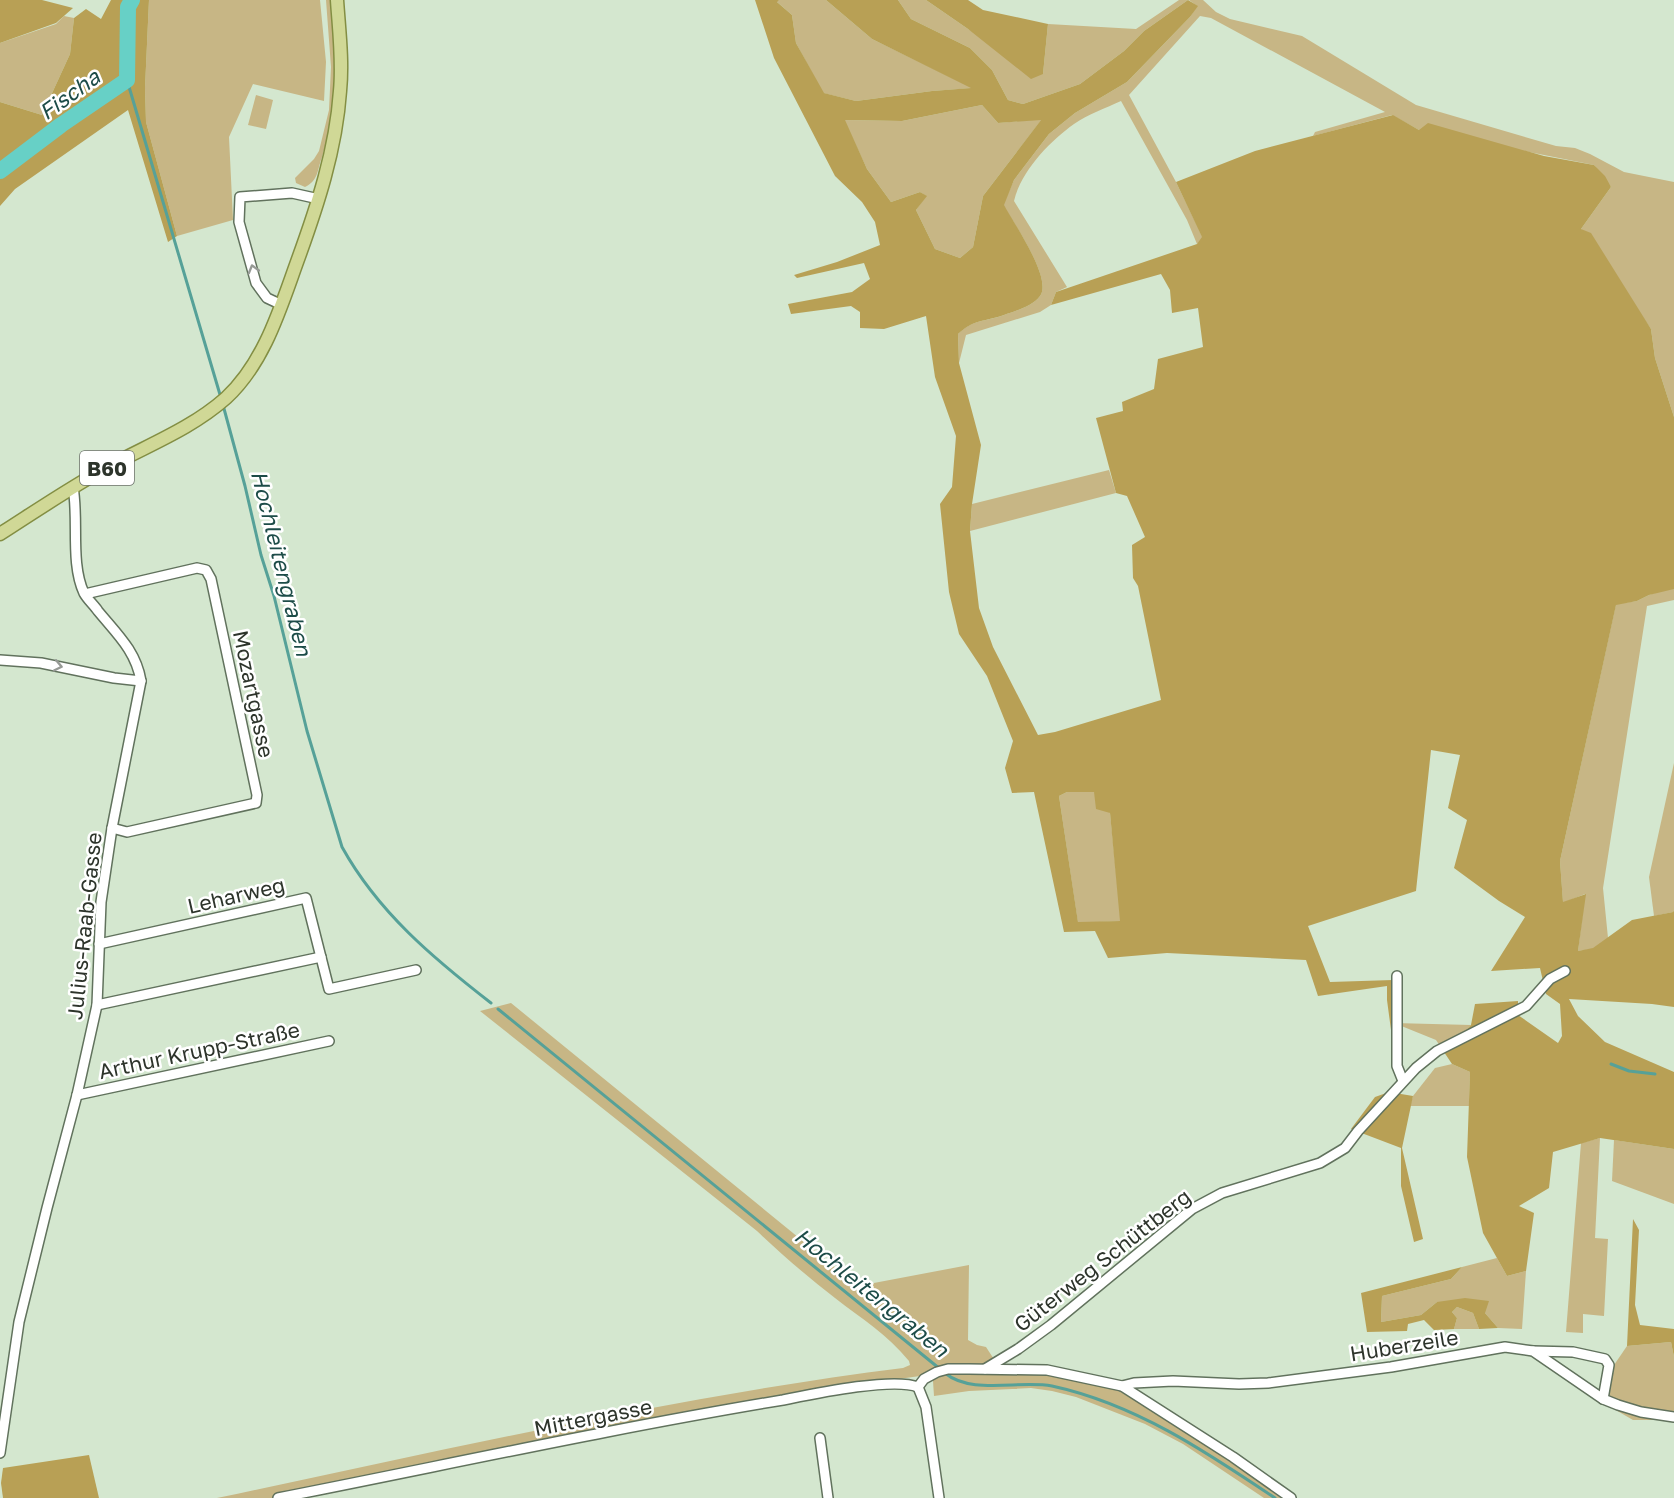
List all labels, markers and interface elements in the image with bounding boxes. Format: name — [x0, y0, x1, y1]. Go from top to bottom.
water label: Fischa — [33, 62, 106, 125]
one-way arrow — [247, 264, 260, 274]
road number: B60 — [80, 451, 134, 485]
water label: Hochleitengraben — [246, 467, 318, 660]
street label: Mozartgasse — [228, 628, 280, 760]
one-way arrow — [53, 659, 63, 672]
street label: Julius-Raab-Gasse — [61, 831, 107, 1021]
street label: Leharweg — [185, 871, 287, 919]
street label: Arthur Krupp-Straße — [96, 1016, 302, 1084]
street label: Güterweg Schüttberg — [1009, 1183, 1195, 1337]
water label: Hochleitengraben — [790, 1222, 956, 1363]
street label: Huberzeile — [1348, 1324, 1460, 1366]
street label: Mittergasse — [532, 1393, 654, 1441]

